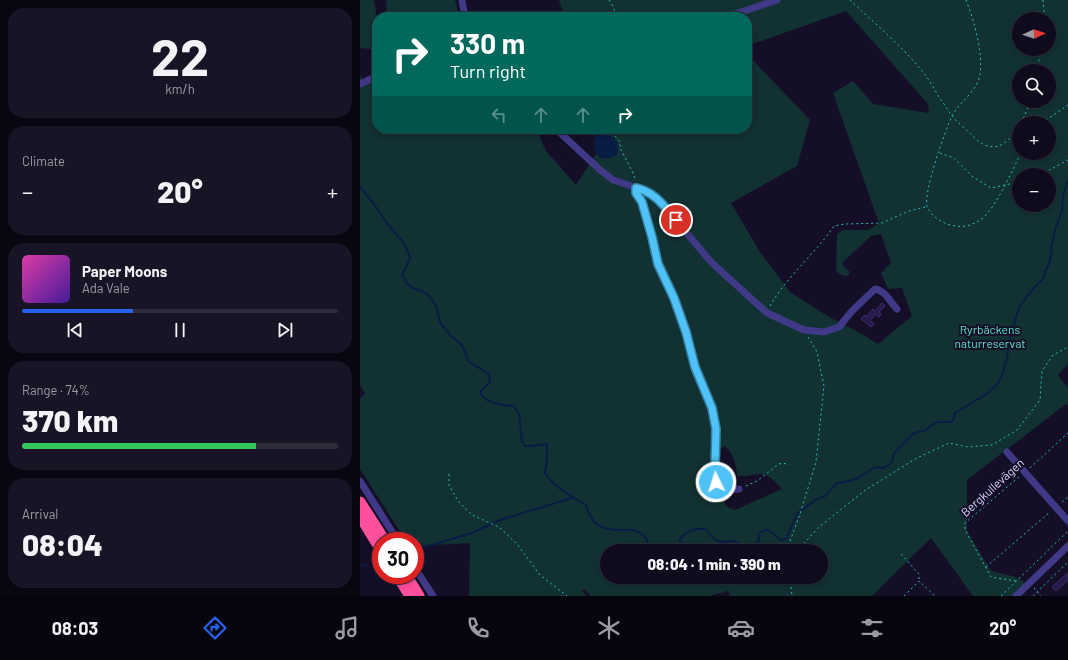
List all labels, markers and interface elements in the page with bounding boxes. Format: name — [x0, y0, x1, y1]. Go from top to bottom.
north arrow — [1012, 12, 1056, 56]
map controls — [1012, 12, 1056, 212]
text: 22 — [151, 24, 209, 86]
text: 330 m — [450, 26, 525, 60]
icon: right — [384, 28, 436, 80]
text: Turn right — [450, 60, 526, 82]
button: search — [1012, 64, 1056, 108]
text: km/h — [165, 81, 195, 97]
icon: left — [488, 104, 510, 126]
icon: ahead — [530, 104, 552, 126]
icon: ahead — [572, 104, 594, 126]
icon: right — [614, 104, 636, 126]
button: + — [1012, 116, 1056, 160]
text: Climate — [22, 153, 65, 169]
button: − — [1012, 168, 1056, 212]
text: 20° — [157, 173, 203, 209]
text: − — [22, 178, 33, 204]
text: + — [327, 178, 338, 204]
pin — [659, 203, 693, 237]
icon: arrive — [665, 209, 687, 231]
text: Paper Moons — [82, 262, 167, 280]
text: Ada Vale — [82, 280, 130, 296]
icon: previous — [64, 319, 86, 341]
icon: pause — [169, 319, 191, 341]
icon: next — [274, 319, 296, 341]
park label: Ryrbäckens naturreservat — [954, 322, 1026, 350]
text: Range · 74% — [22, 382, 90, 398]
text: 370 km — [22, 402, 118, 438]
street label: Bergkullevägen — [958, 455, 1026, 519]
position arrow — [695, 461, 737, 503]
text: Arrival — [22, 506, 58, 522]
text: 08:04 — [22, 526, 103, 562]
speed limit sign: 30 — [372, 532, 424, 584]
text: 08:04 · 1 min · 390 m — [647, 555, 781, 573]
icon: directions — [201, 614, 229, 642]
icon: music — [333, 614, 361, 642]
icon: phone — [464, 614, 492, 642]
icon: climate — [595, 614, 623, 642]
icon: car — [727, 614, 755, 642]
icon: filters — [858, 614, 886, 642]
text: 08:03 — [52, 617, 98, 639]
text: 20° — [989, 617, 1016, 639]

